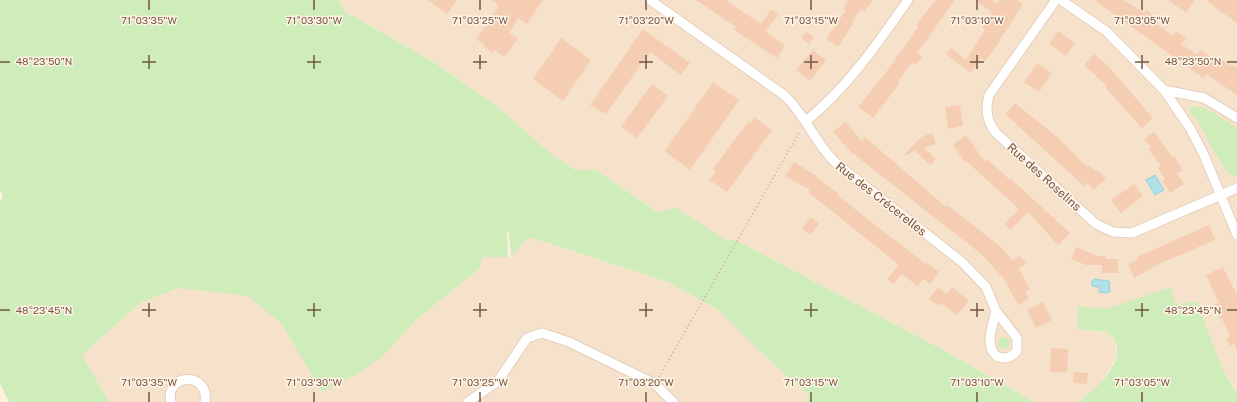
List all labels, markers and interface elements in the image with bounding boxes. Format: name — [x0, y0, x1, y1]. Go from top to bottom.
text: 71°03'35"W — [121, 14, 178, 26]
text: 71°03'30"W — [286, 14, 342, 26]
text: 71°03'25"W — [452, 14, 508, 26]
text: 71°03'20"W — [618, 14, 674, 26]
text: 71°03'15"W — [784, 14, 838, 26]
text: 71°03'10"W — [950, 14, 1004, 26]
text: 71°03'05"W — [1114, 14, 1170, 26]
text: 48°23'50"N — [16, 55, 72, 67]
text: 48°23'50"N — [1165, 55, 1221, 67]
street label: Rue des Roselins — [1004, 140, 1084, 214]
street label: Rue des Crécerelles — [833, 159, 929, 239]
text: 48°23'45"N — [16, 304, 72, 316]
text: 48°23'45"N — [1165, 304, 1221, 316]
text: 71°03'35"W — [121, 376, 178, 388]
text: 71°03'30"W — [286, 376, 342, 388]
text: 71°03'25"W — [452, 376, 508, 388]
text: 71°03'20"W — [618, 376, 674, 388]
text: 71°03'15"W — [784, 376, 838, 388]
text: 71°03'10"W — [950, 376, 1004, 388]
text: 71°03'05"W — [1114, 376, 1170, 388]

